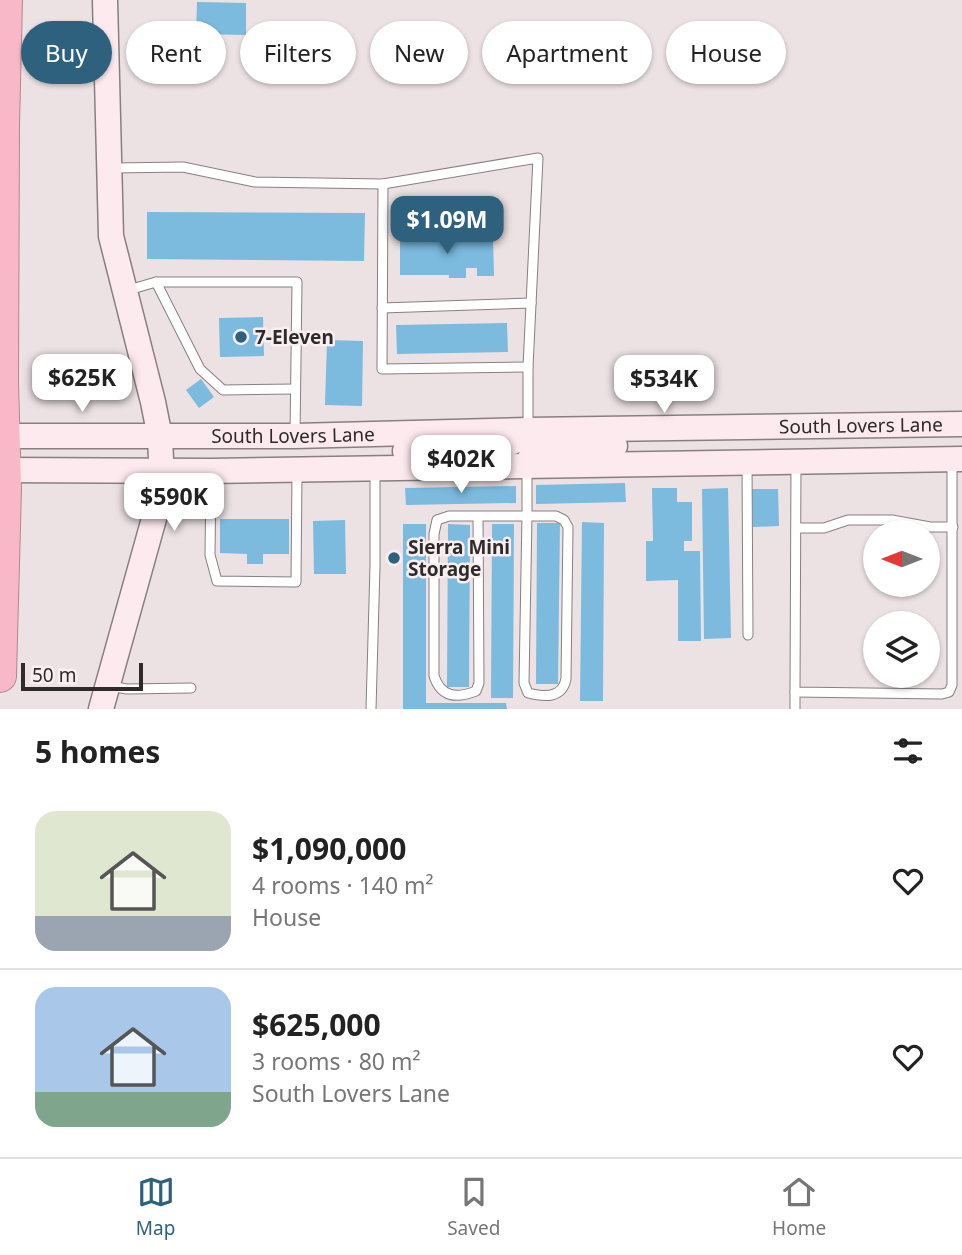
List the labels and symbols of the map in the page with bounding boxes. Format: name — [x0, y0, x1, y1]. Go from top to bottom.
pin: $1.09M — [390, 196, 504, 256]
place label: 7-Eleven — [255, 324, 334, 350]
marker: 7-Eleven — [233, 329, 249, 345]
pin: $625K — [33, 354, 131, 414]
pin: $534K — [615, 356, 713, 415]
street label: South Lovers Lane — [779, 411, 943, 440]
street label: South Lovers Lane — [211, 421, 375, 449]
pin: $402K — [412, 435, 510, 495]
pin: $590K — [125, 474, 223, 533]
north arrow — [863, 520, 940, 597]
place label: Sierra Mini Storage — [408, 534, 510, 582]
marker: Sierra Mini Storage — [386, 550, 402, 566]
scale bar — [21, 660, 144, 692]

